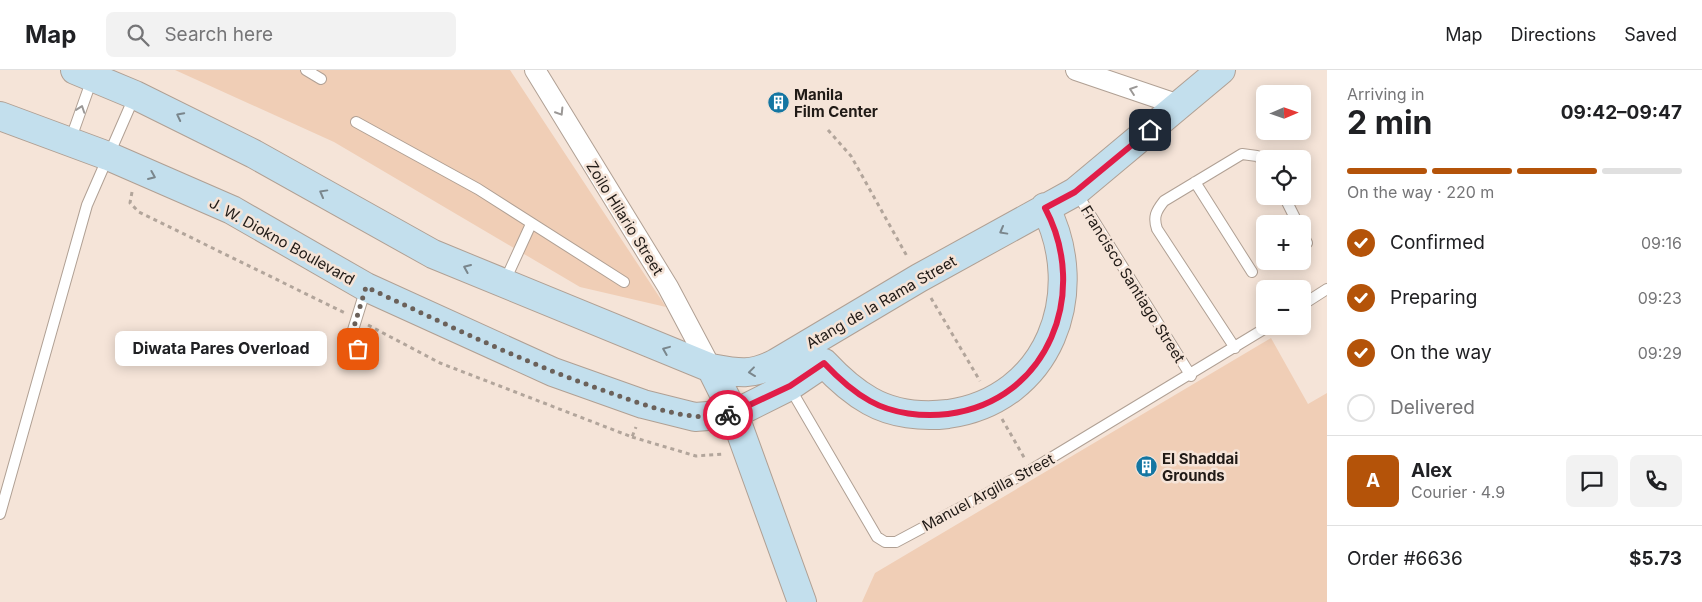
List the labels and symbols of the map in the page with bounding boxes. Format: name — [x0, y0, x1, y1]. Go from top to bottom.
place label: Manila Film Center — [794, 85, 878, 121]
north arrow — [1256, 85, 1311, 140]
one-way arrow — [1129, 86, 1137, 96]
building icon: Manila Film Center — [766, 91, 790, 115]
one-way arrow — [76, 105, 86, 114]
one-way arrow — [554, 106, 564, 115]
pin — [1129, 109, 1171, 151]
one-way arrow — [176, 112, 185, 122]
street label: Zoilo Hilario Street — [582, 158, 668, 279]
one-way arrow — [147, 169, 156, 180]
one-way arrow — [320, 189, 329, 199]
street label: J. W. Diokno Boulevard — [206, 193, 358, 289]
street label: Francisco Santiago Street — [1077, 202, 1189, 366]
one-way arrow — [999, 225, 1008, 235]
street label: Atang de la Rama Street — [803, 251, 960, 353]
one-way arrow — [463, 264, 472, 275]
pin — [337, 328, 379, 370]
callout: Diwata Pares Overload — [115, 332, 328, 366]
one-way arrow — [662, 345, 671, 356]
one-way arrow — [747, 366, 755, 377]
courier — [703, 390, 753, 440]
street label: Manuel Argilla Street — [919, 449, 1057, 535]
place label: El Shaddai Grounds — [1162, 449, 1238, 485]
building icon: El Shaddai Grounds — [1134, 455, 1158, 479]

